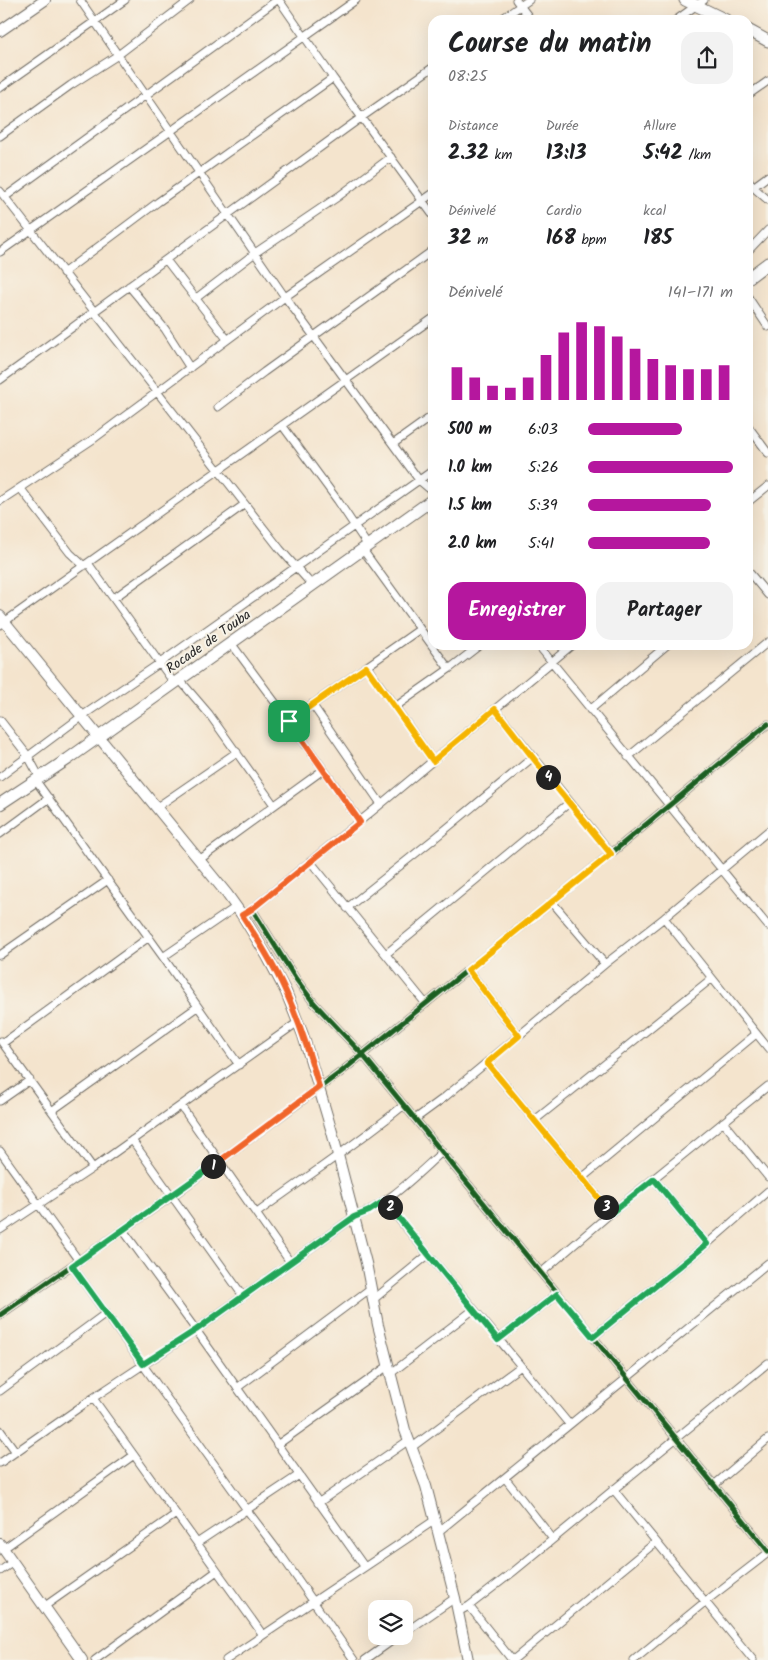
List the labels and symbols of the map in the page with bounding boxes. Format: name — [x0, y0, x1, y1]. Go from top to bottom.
street label: Rocade de Touba — [161, 604, 256, 679]
pin — [268, 700, 310, 742]
pin: 4 — [536, 764, 560, 790]
pin: 1 — [200, 1154, 226, 1178]
pin: 2 — [378, 1194, 402, 1220]
pin: 3 — [594, 1194, 618, 1220]

